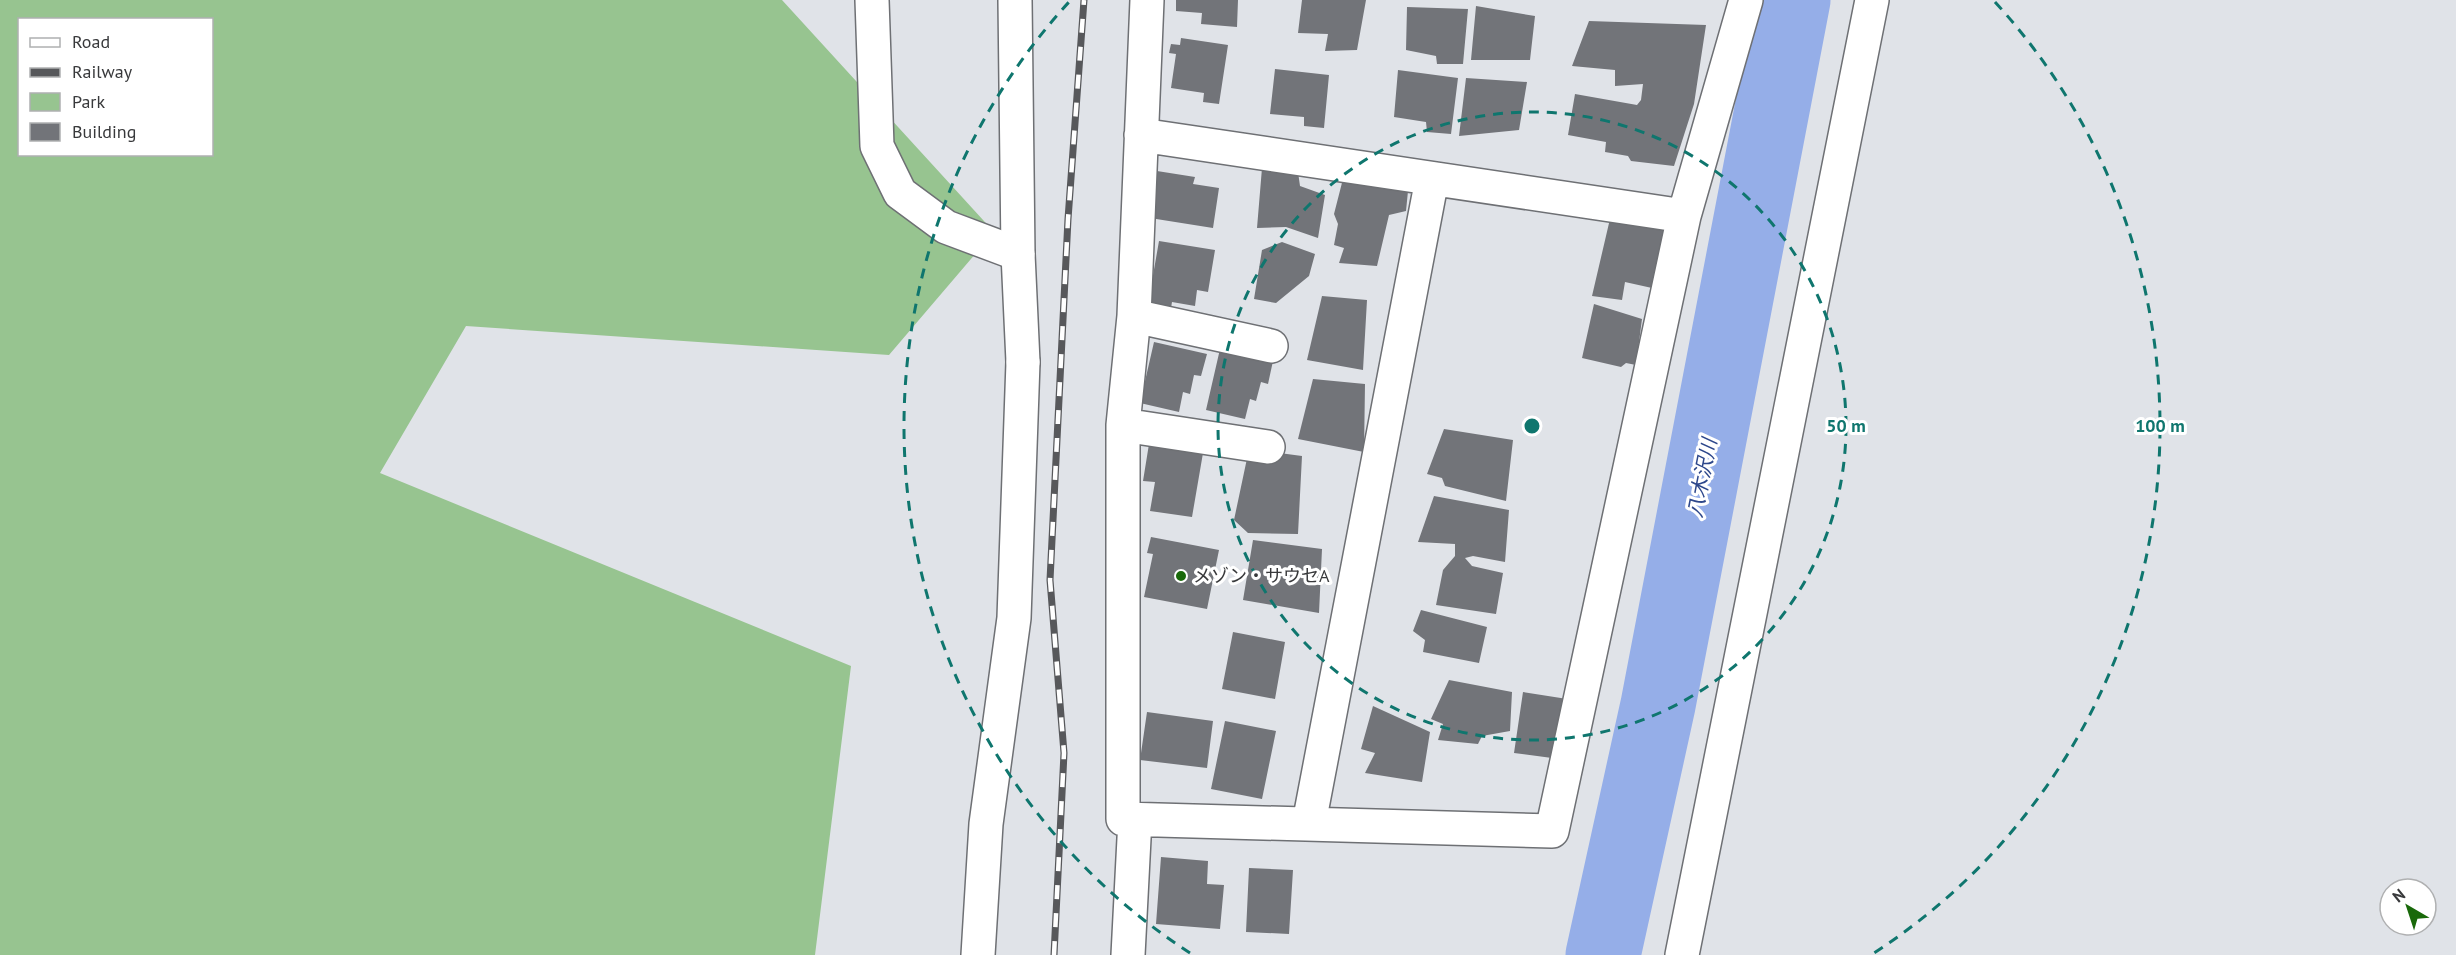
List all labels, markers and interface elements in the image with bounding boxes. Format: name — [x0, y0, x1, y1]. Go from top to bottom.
legend — [18, 18, 213, 156]
text: Road — [72, 30, 110, 53]
text: Railway — [72, 60, 133, 83]
text: Park — [72, 90, 105, 113]
text: Building — [72, 120, 136, 143]
text: 50 m — [1826, 414, 1866, 437]
text: 100 m — [2135, 414, 2185, 437]
centre of rings — [1522, 416, 1542, 436]
water label: 八木沢川 — [1682, 434, 1723, 520]
place label: メゾン・サウセA — [1193, 564, 1330, 587]
marker: メゾン・サウセA — [1174, 569, 1188, 583]
north arrow — [2378, 877, 2438, 937]
text: N — [2388, 884, 2409, 906]

